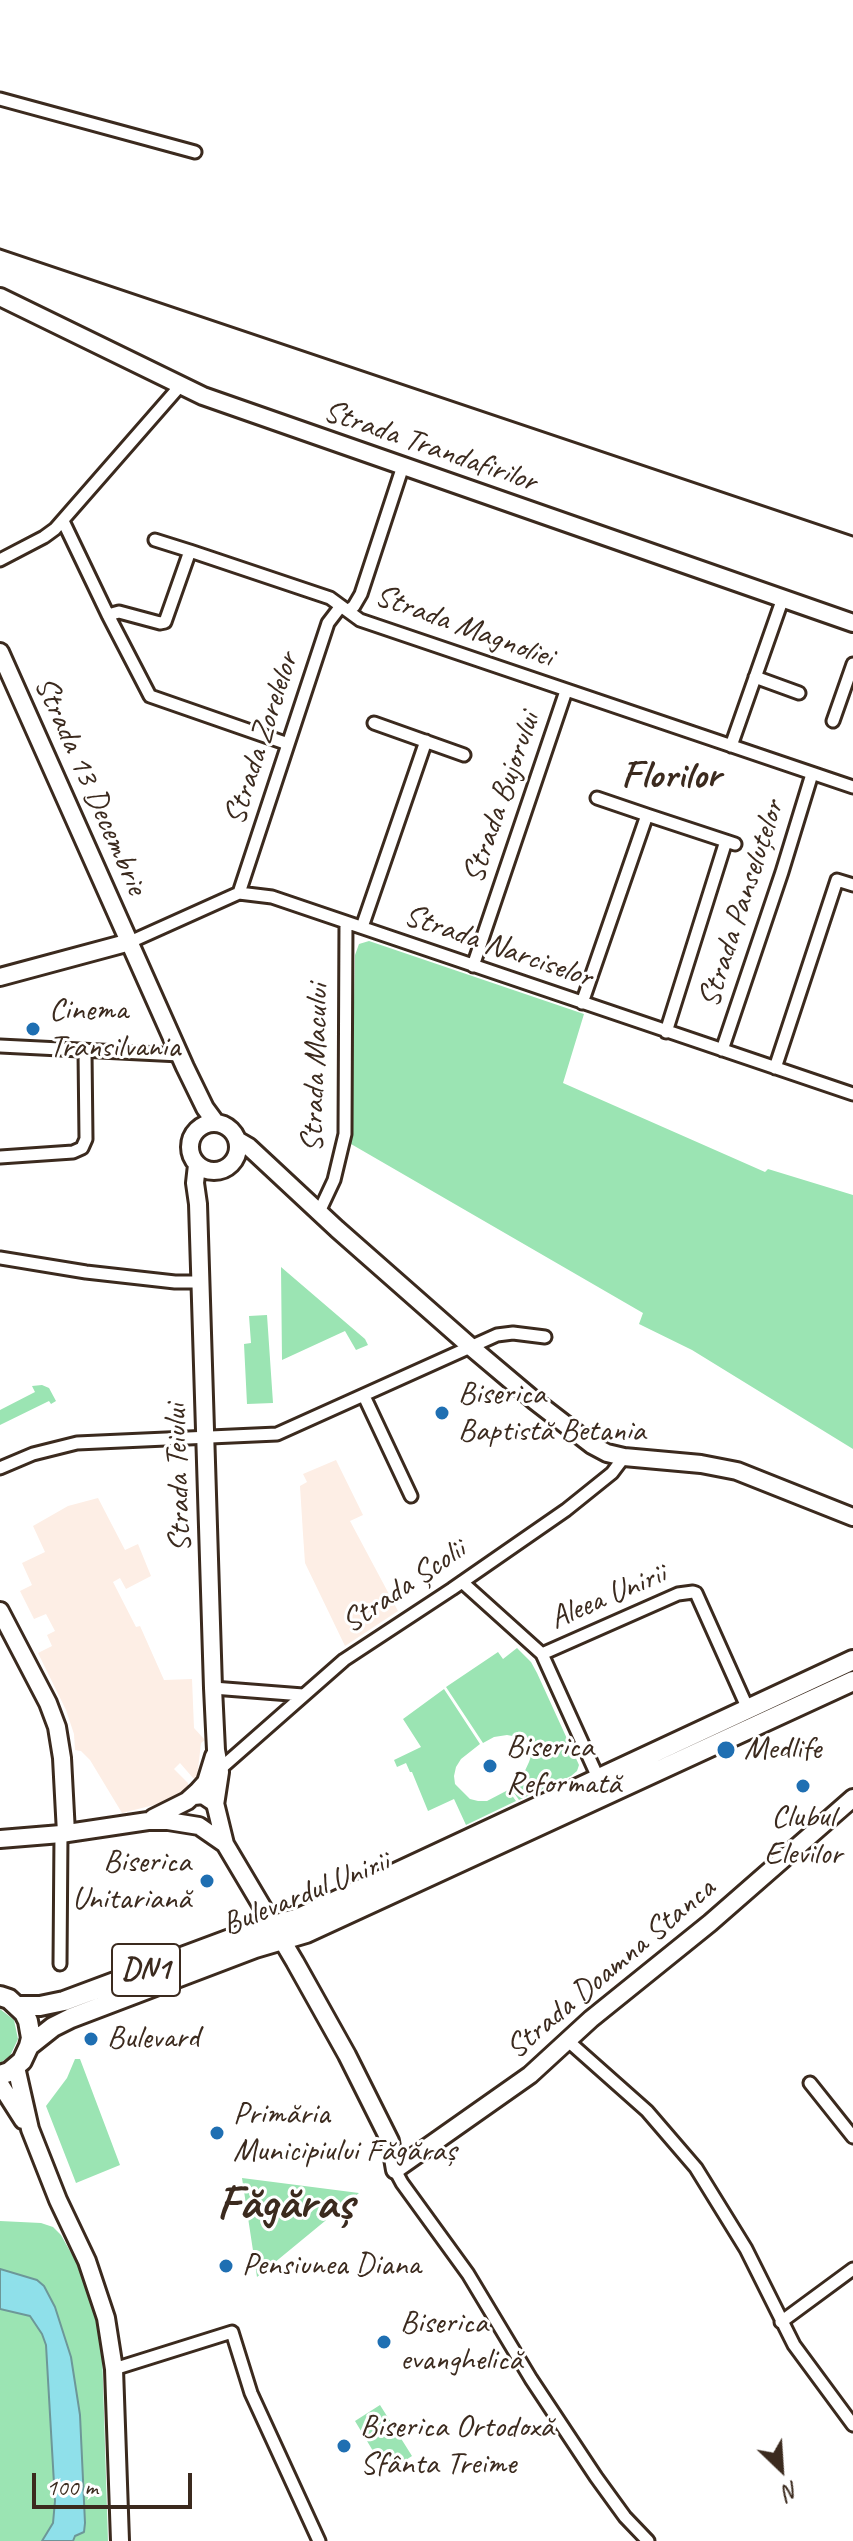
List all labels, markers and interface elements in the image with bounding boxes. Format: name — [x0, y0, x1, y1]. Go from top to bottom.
street label: Strada Trandafirilor — [318, 393, 542, 501]
street label: Strada Magnoliei — [369, 577, 559, 677]
street label: Strada Zorelelor — [216, 648, 308, 830]
street label: Strada 13 Decembrie — [25, 671, 155, 901]
street label: Strada Bujorului — [455, 707, 549, 889]
district label: Florilor — [621, 753, 721, 801]
street label: Strada Panseluțelor — [690, 796, 794, 1012]
street label: Strada Narciselor — [399, 897, 597, 997]
street label: Strada Macului — [294, 983, 338, 1153]
place label: Cinema Transilvania — [49, 992, 180, 1067]
marker: Cinema Transilvania — [24, 1020, 42, 1038]
place label: Biserica Baptistă Betania — [458, 1376, 645, 1451]
street label: Strada Teiului — [157, 1403, 201, 1553]
marker: Biserica Baptistă Betania — [433, 1404, 451, 1422]
street label: Strada Școlii — [335, 1532, 473, 1642]
street label: Aleea Unirii — [544, 1555, 672, 1639]
place label: Biserica Reformată — [506, 1729, 621, 1804]
place label: Medlife — [744, 1731, 821, 1769]
marker: Medlife — [715, 1739, 737, 1761]
marker: Biserica Reformată — [481, 1757, 499, 1775]
marker: Clubul Elevilor — [794, 1777, 812, 1795]
place label: Clubul Elevilor — [764, 1799, 842, 1874]
street label: Bulevardul Unirii — [217, 1843, 395, 1945]
place label: Biserica Unitariană — [72, 1844, 191, 1919]
street label: Strada Doamna Stanca — [498, 1870, 724, 2068]
marker: Biserica Unitariană — [198, 1872, 216, 1890]
road number: DN1 — [112, 1944, 180, 1996]
place label: Bulevard — [107, 2020, 199, 2058]
marker: Bulevard — [82, 2030, 100, 2048]
place label: Primăria Municipiului Făgăraș — [233, 2096, 456, 2171]
marker: Primăria Municipiului Făgăraș — [208, 2124, 226, 2142]
district label: Făgăraș — [217, 2176, 353, 2234]
place label: Pensiunea Diana — [242, 2247, 420, 2285]
marker: Pensiunea Diana — [217, 2257, 235, 2275]
place label: Biserica evanghelică — [400, 2305, 522, 2380]
marker: Biserica evanghelică — [375, 2333, 393, 2351]
place label: Biserica Ortodoxă Sfânta Treime — [360, 2409, 554, 2484]
north arrow — [741, 2429, 821, 2509]
marker: Biserica Ortodoxă Sfânta Treime — [335, 2437, 353, 2455]
scale bar — [36, 2457, 196, 2507]
text: 100 m — [46, 2472, 98, 2502]
text: N — [779, 2475, 803, 2506]

